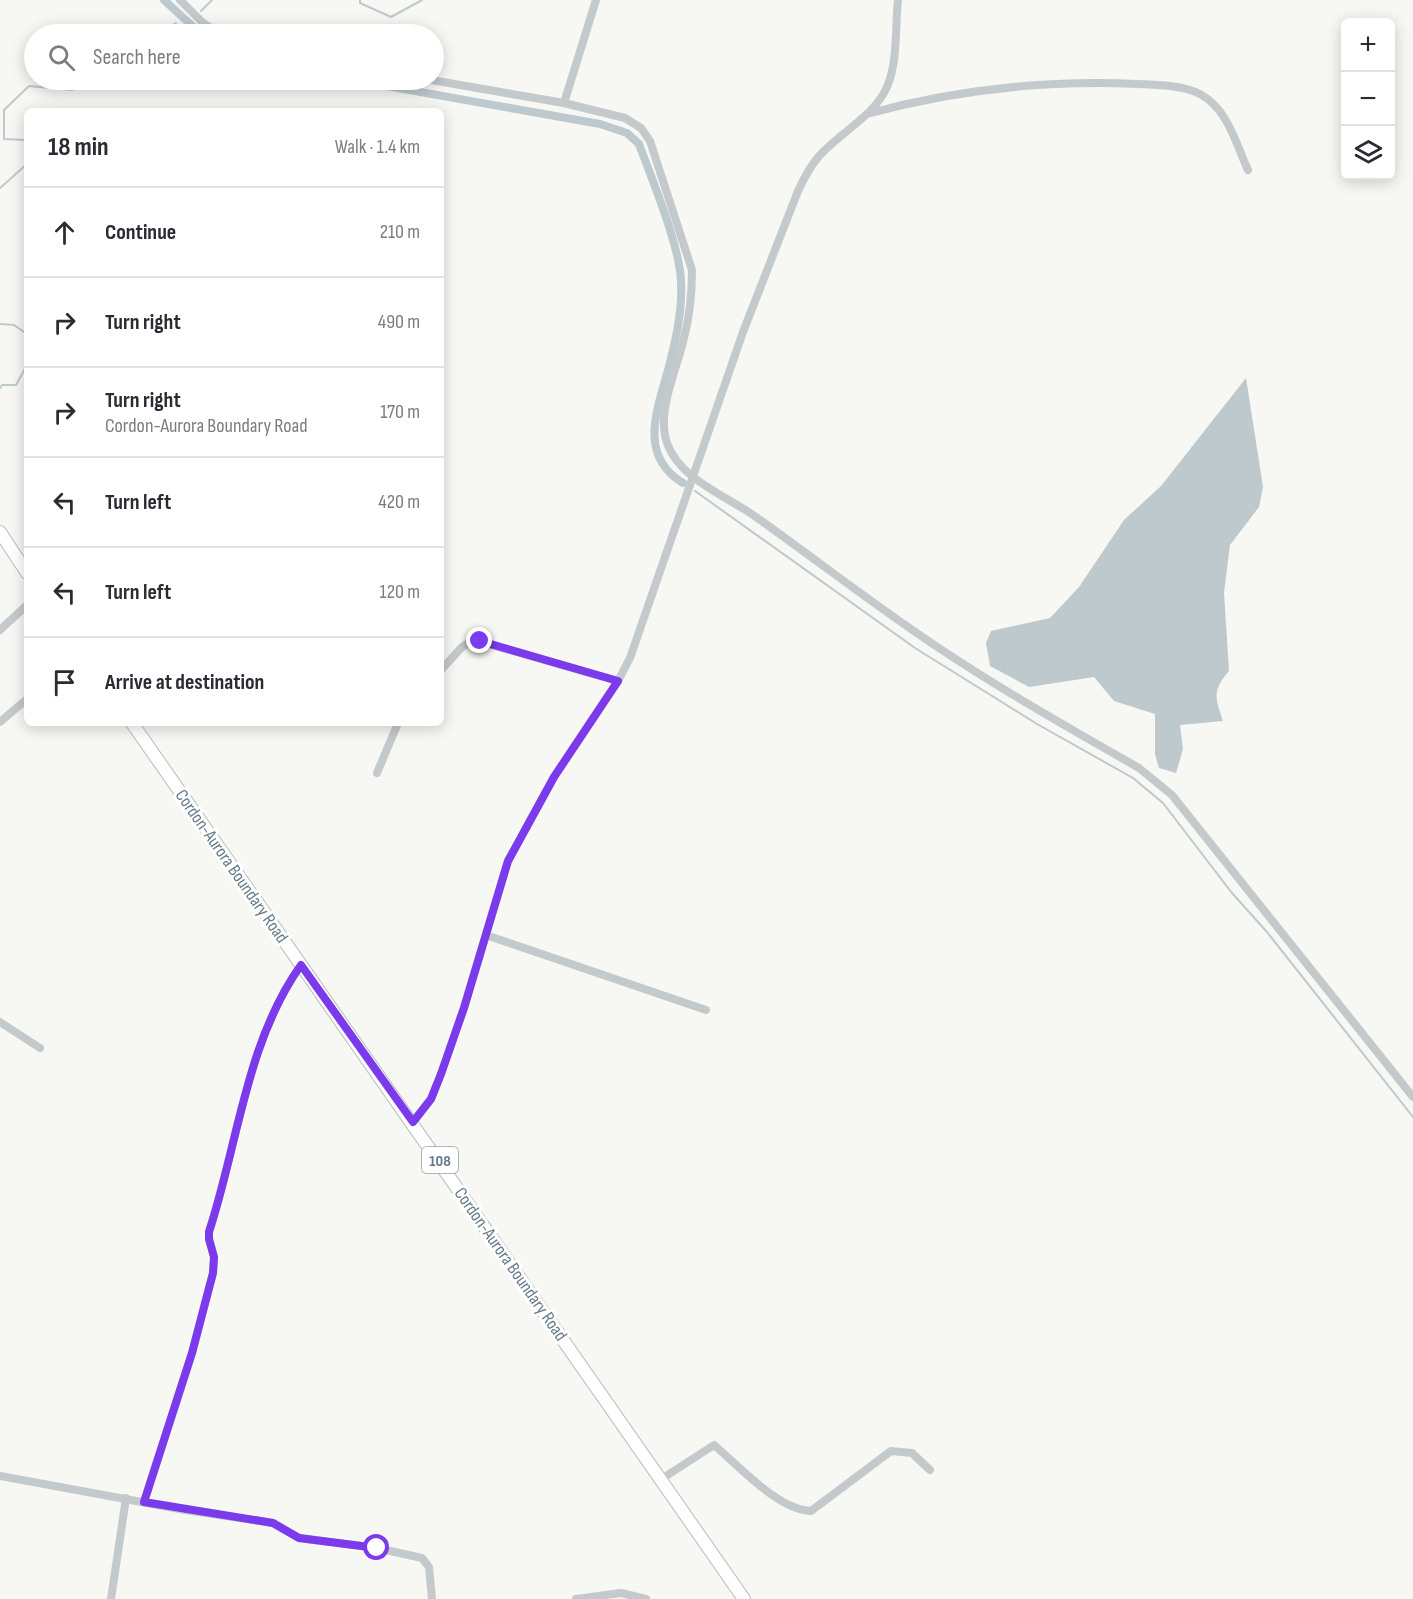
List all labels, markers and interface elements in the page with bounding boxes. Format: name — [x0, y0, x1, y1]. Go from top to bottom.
map controls — [1341, 18, 1395, 180]
button: + — [1341, 18, 1395, 72]
search box — [24, 24, 444, 90]
icon: search — [45, 41, 78, 74]
text: Search here — [93, 44, 180, 71]
button: − — [1341, 72, 1395, 126]
button: layers — [1341, 126, 1395, 180]
text: 18 min — [48, 132, 109, 163]
text: Walk · 1.4 km — [335, 135, 420, 159]
icon: ahead — [48, 216, 81, 249]
text: Continue — [105, 219, 176, 246]
text: 210 m — [380, 220, 420, 244]
icon: right — [48, 306, 81, 339]
text: Turn right — [105, 309, 181, 336]
text: 490 m — [378, 310, 420, 334]
text: Turn right — [105, 387, 181, 414]
icon: right — [48, 396, 81, 429]
text: 170 m — [380, 400, 420, 424]
text: Cordon-Aurora Boundary Road — [105, 414, 308, 438]
icon: left — [48, 486, 81, 519]
text: Turn left — [105, 489, 171, 516]
text: 420 m — [378, 490, 420, 514]
icon: left — [48, 576, 81, 609]
text: Turn left — [105, 579, 171, 606]
text: 120 m — [380, 580, 420, 604]
route end — [466, 627, 492, 653]
icon: arrive — [48, 666, 81, 699]
text: Arrive at destination — [105, 669, 264, 696]
street label: Cordon-Aurora Boundary Road — [171, 786, 292, 947]
road number: 108 — [422, 1147, 458, 1173]
street label: Cordon-Aurora Boundary Road — [450, 1184, 571, 1345]
route start — [363, 1534, 389, 1560]

